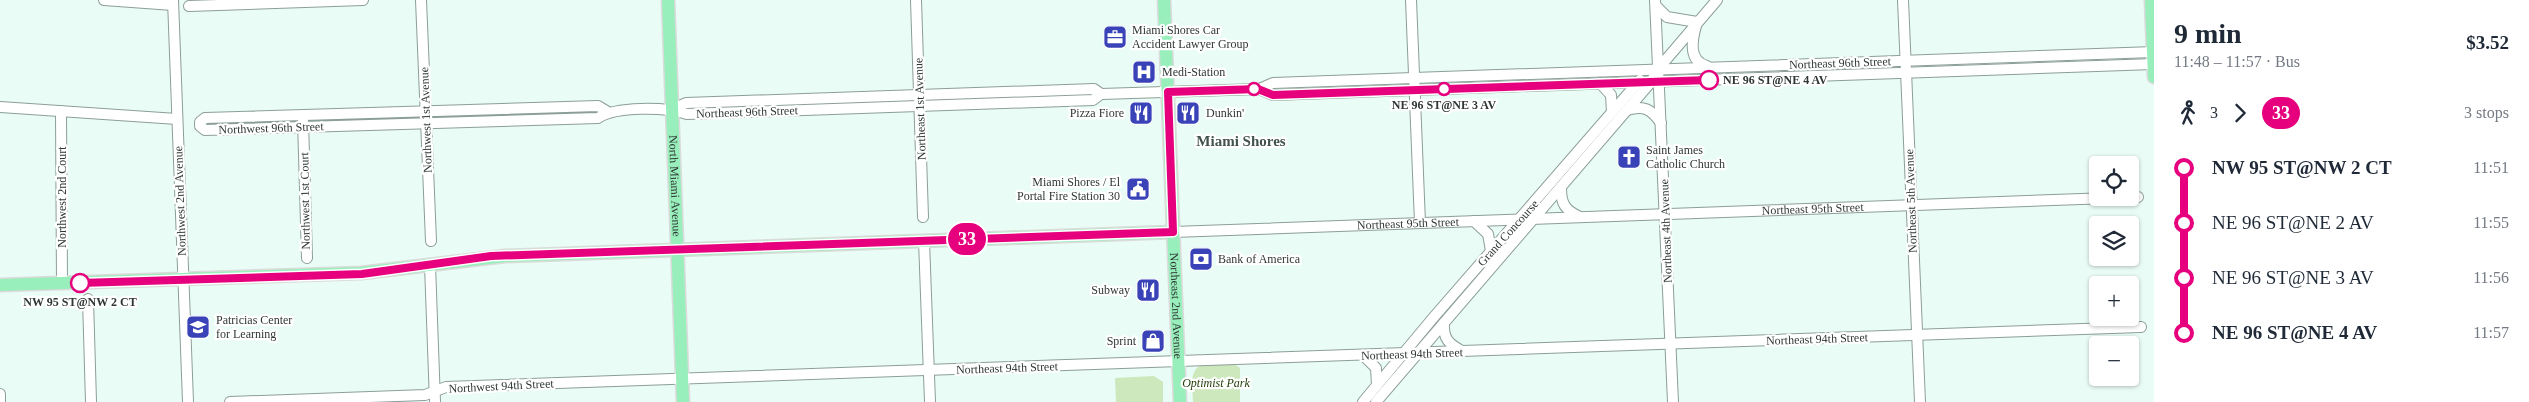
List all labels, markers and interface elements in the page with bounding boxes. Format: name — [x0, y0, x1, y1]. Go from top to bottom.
text: 9 min — [2174, 18, 2242, 49]
place label: Miami Shores Car Accident Lawyer Group — [1132, 23, 1249, 51]
office icon: Miami Shores Car Accident Lawyer Group — [1102, 24, 1128, 50]
text: $3.52 — [2466, 32, 2509, 53]
text: 11:48 – 11:57 · Bus — [2174, 53, 2300, 70]
street label: Northeast 96th Street — [1789, 54, 1892, 72]
street label: Northeast 1st Avenue — [911, 58, 929, 160]
hospital icon: Medi-Station — [1131, 59, 1157, 85]
place label: Medi-Station — [1162, 65, 1225, 79]
street label: Northwest 1st Avenue — [417, 67, 435, 173]
marker: NE 96 ST@NE 4 AV — [1699, 70, 1719, 90]
place label: NE 96 ST@NE 4 AV — [1723, 73, 1828, 87]
unlabelled marker — [1247, 82, 1261, 96]
marker: NE 96 ST@NE 3 AV — [1437, 82, 1451, 96]
place label: NE 96 ST@NE 3 AV — [1392, 98, 1496, 112]
icon: walk — [2174, 99, 2202, 127]
icon: forward — [2226, 99, 2254, 127]
restaurant icon: Pizza Fiore — [1128, 100, 1154, 126]
restaurant icon: Dunkin' — [1175, 100, 1201, 126]
street label: Northeast 96th Street — [696, 103, 799, 121]
text: 33 — [2272, 103, 2290, 123]
text: 3 — [2210, 104, 2218, 121]
text: 3 stops — [2464, 104, 2509, 121]
place label: Pizza Fiore — [1070, 106, 1124, 120]
place label: Dunkin' — [1206, 106, 1244, 120]
street label: Northwest 96th Street — [218, 119, 325, 137]
district label: Miami Shores — [1196, 133, 1286, 149]
street label: North Miami Avenue — [666, 135, 684, 237]
place label: Saint James Catholic Church — [1646, 143, 1725, 171]
church icon: Saint James Catholic Church — [1616, 144, 1642, 170]
street label: Northwest 2nd Court — [55, 146, 69, 248]
street label: Northwest 2nd Avenue — [171, 146, 189, 256]
street label: Northeast 5th Avenue — [1902, 149, 1920, 253]
street label: Northwest 1st Court — [297, 152, 313, 250]
map controls — [2089, 156, 2139, 386]
button: locate — [2089, 156, 2139, 206]
text: NW 95 ST@NW 2 CT — [2212, 157, 2392, 178]
text: 11:51 — [2473, 159, 2509, 176]
place label: Miami Shores / El Portal Fire Station 30 — [1017, 175, 1121, 203]
public building icon: Miami Shores / El Portal Fire Station 30 — [1125, 176, 1151, 202]
street label: Northeast 4th Avenue — [1657, 179, 1675, 283]
street label: Grand Concourse — [1475, 197, 1541, 269]
street label: Northeast 95th Street — [1761, 200, 1864, 218]
text: NE 96 ST@NE 2 AV — [2212, 212, 2374, 233]
text: 11:55 — [2473, 214, 2509, 231]
street label: Northeast 95th Street — [1357, 215, 1460, 232]
button: layers — [2089, 216, 2139, 266]
line badge: 33 — [944, 223, 990, 255]
text: 33 — [958, 229, 976, 249]
bank icon: Bank of America — [1188, 246, 1214, 272]
street label: Northeast 2nd Avenue — [1167, 252, 1185, 359]
place label: Bank of America — [1218, 252, 1301, 266]
text: NE 96 ST@NE 3 AV — [2212, 267, 2374, 288]
text: 11:56 — [2473, 269, 2509, 286]
marker: NW 95 ST@NW 2 CT — [70, 273, 90, 293]
button: + — [2089, 276, 2139, 326]
restaurant icon: Subway — [1135, 277, 1161, 303]
place label: Subway — [1091, 283, 1130, 297]
place label: NW 95 ST@NW 2 CT — [23, 295, 137, 309]
place label: Patricias Center for Learning — [216, 313, 292, 341]
school or university icon: Patricias Center for Learning — [185, 314, 211, 340]
text: NE 96 ST@NE 4 AV — [2212, 322, 2377, 343]
text: 11:57 — [2473, 324, 2509, 341]
shop icon: Sprint — [1140, 328, 1166, 354]
street label: Northeast 94th Street — [1766, 330, 1869, 348]
place label: Sprint — [1107, 334, 1137, 348]
button: − — [2089, 336, 2139, 386]
street label: Northeast 94th Street — [1361, 345, 1464, 363]
street label: Northeast 94th Street — [956, 359, 1059, 377]
street label: Northwest 94th Street — [448, 376, 555, 396]
park label: Optimist Park — [1182, 376, 1251, 390]

